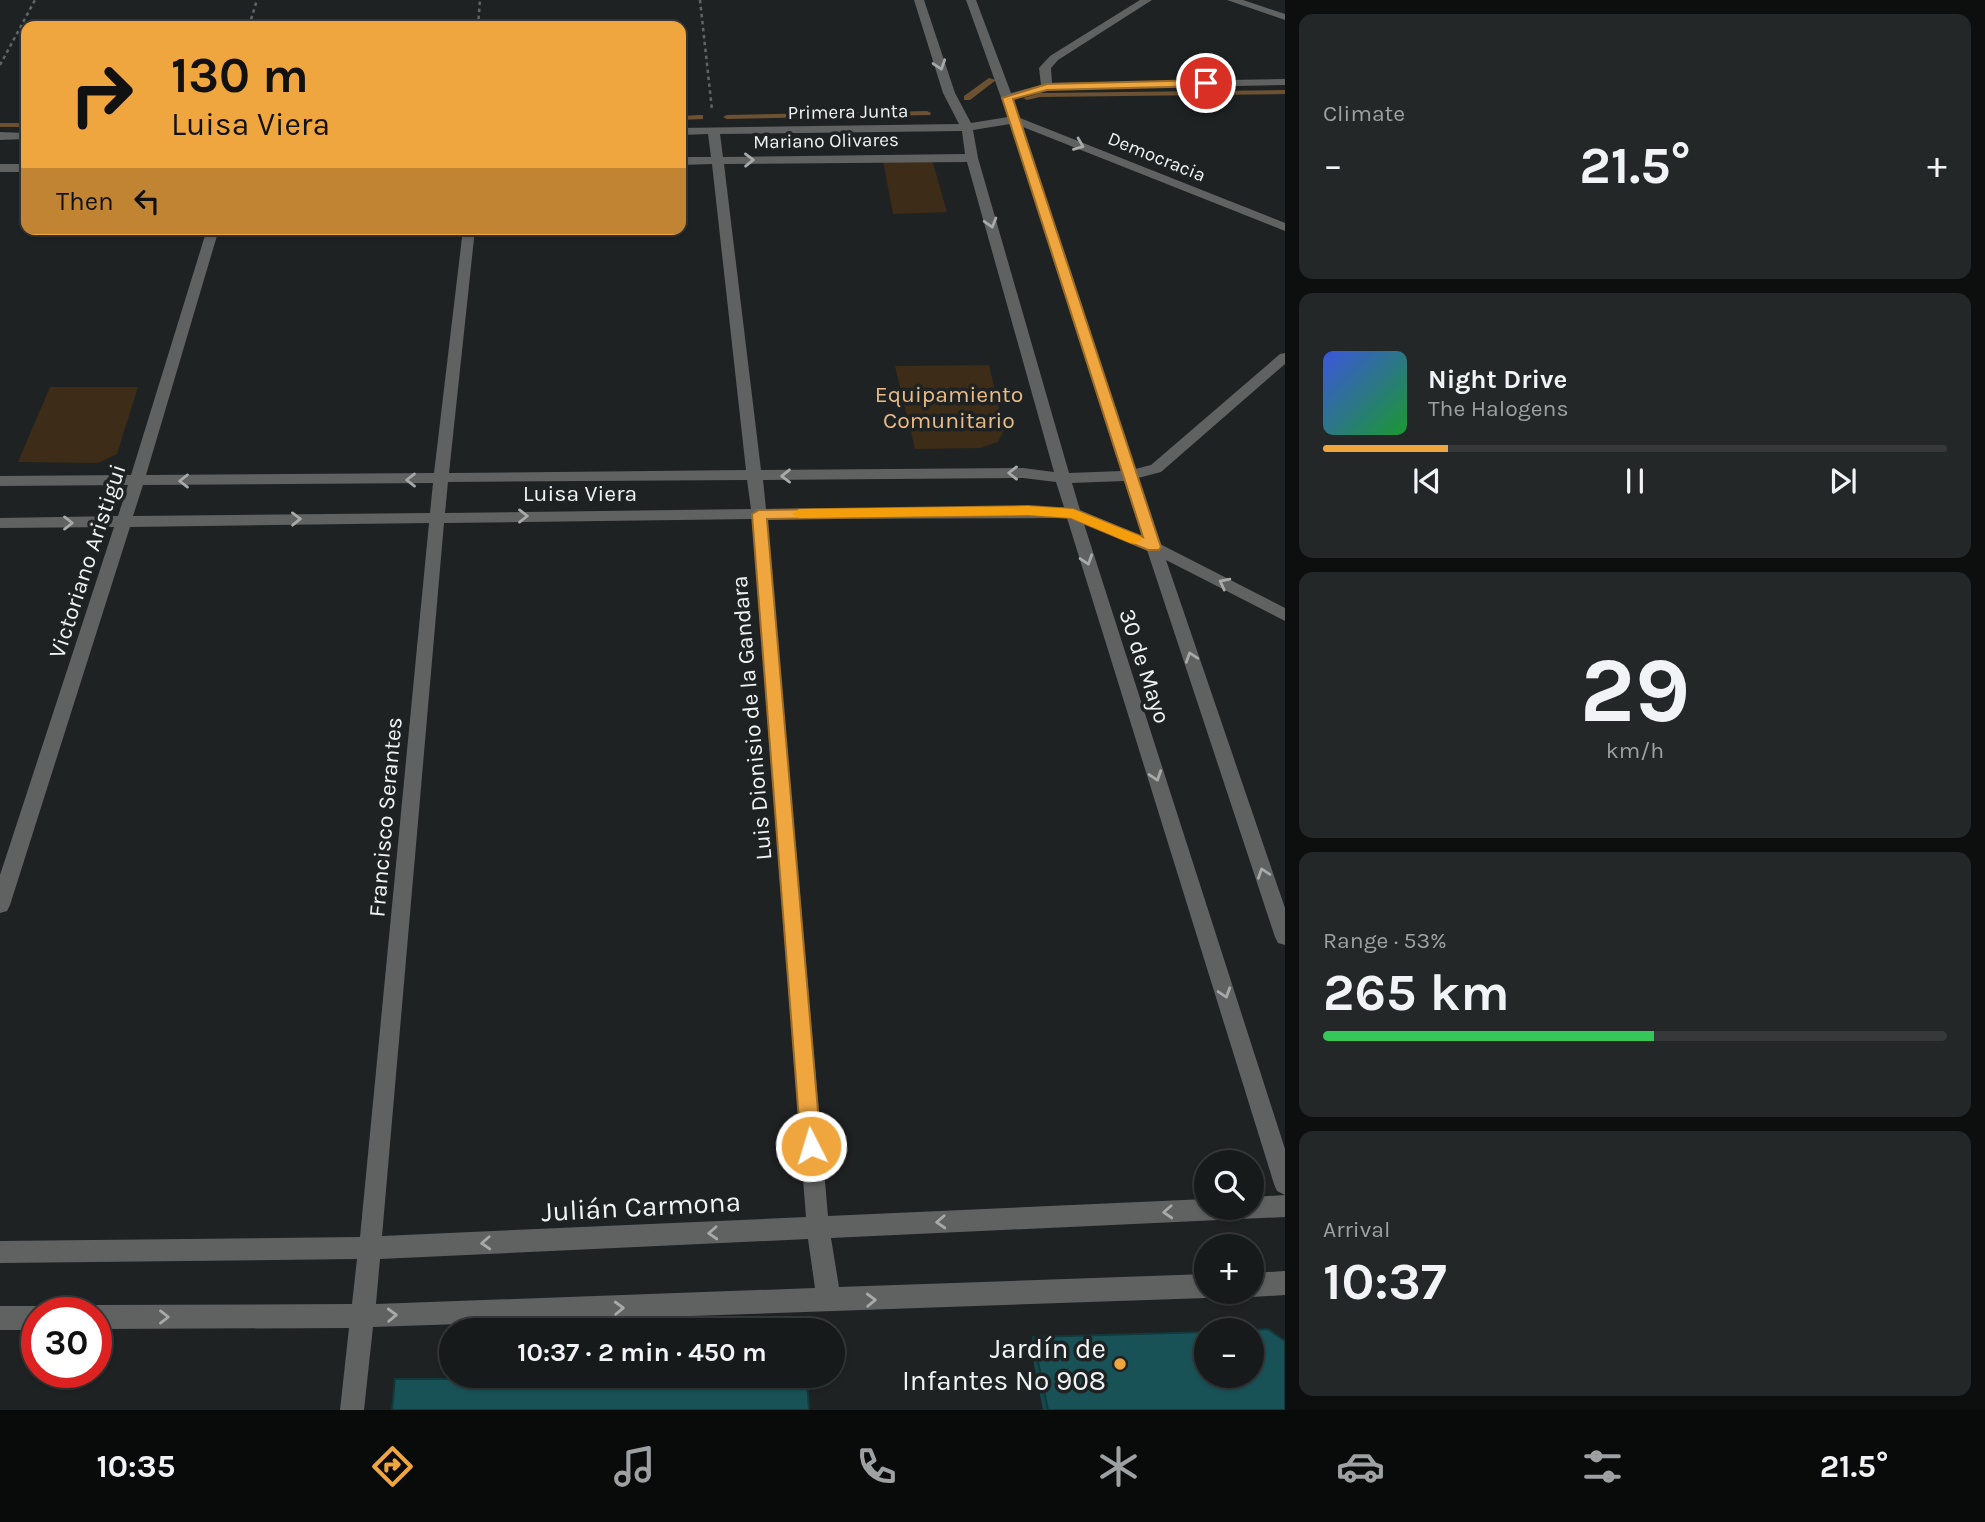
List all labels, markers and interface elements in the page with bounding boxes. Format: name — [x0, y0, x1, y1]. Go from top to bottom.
text: 130 m — [171, 47, 309, 104]
icon: right — [56, 49, 147, 140]
pin — [1176, 53, 1236, 113]
one-way arrow — [931, 59, 946, 71]
icon: arrive — [1187, 64, 1225, 102]
street label: Primera Junta — [787, 100, 909, 124]
text: Climate — [1323, 100, 1405, 127]
text: Luisa Viera — [171, 106, 330, 143]
street label: Democracia — [1105, 127, 1209, 187]
street label: Mariano Olivares — [753, 129, 899, 153]
text: 21.5° — [1579, 135, 1691, 196]
one-way arrow — [1072, 137, 1084, 151]
text: − — [1323, 143, 1343, 188]
text: + — [1927, 143, 1947, 188]
one-way arrow — [744, 152, 755, 168]
icon: left — [128, 182, 166, 220]
text: Then — [56, 186, 114, 217]
one-way arrow — [982, 217, 997, 229]
text: Night Drive — [1428, 364, 1567, 395]
park label: Equipamiento Comunitario — [875, 381, 1023, 434]
text: The Halogens — [1428, 395, 1568, 422]
street label: Victoriano Aristigui — [43, 461, 132, 662]
icon: previous — [1408, 462, 1446, 500]
icon: pause — [1616, 462, 1654, 500]
icon: next — [1824, 462, 1862, 500]
one-way arrow — [1007, 465, 1018, 481]
one-way arrow — [780, 468, 791, 484]
one-way arrow — [406, 472, 416, 488]
one-way arrow — [178, 473, 189, 489]
street label: Luisa Viera — [523, 480, 637, 507]
one-way arrow — [518, 508, 529, 524]
one-way arrow — [291, 511, 301, 527]
one-way arrow — [63, 515, 74, 530]
one-way arrow — [1079, 553, 1094, 565]
street label: Luis Dionisio de la Gandara — [726, 575, 777, 861]
one-way arrow — [1219, 578, 1232, 592]
street label: 30 de Mayo — [1113, 605, 1176, 727]
text: 29 — [1580, 638, 1690, 744]
one-way arrow — [1185, 651, 1199, 664]
street label: Francisco Serantes — [363, 716, 408, 918]
text: km/h — [1606, 737, 1664, 764]
one-way arrow — [1148, 770, 1162, 782]
one-way arrow — [1257, 867, 1271, 879]
text: Range · 53% — [1323, 927, 1447, 954]
text: 265 km — [1323, 962, 1510, 1023]
one-way arrow — [1216, 987, 1231, 999]
position arrow — [774, 1109, 848, 1183]
map controls — [1194, 1150, 1264, 1388]
button: search — [1194, 1150, 1264, 1220]
street label: Julián Carmona — [540, 1185, 742, 1228]
one-way arrow — [1162, 1204, 1173, 1219]
one-way arrow — [935, 1215, 946, 1230]
text: Arrival — [1323, 1216, 1390, 1243]
one-way arrow — [708, 1225, 719, 1240]
button: + — [1194, 1234, 1264, 1304]
one-way arrow — [480, 1235, 491, 1250]
text: 10:37 — [1323, 1251, 1447, 1312]
one-way arrow — [866, 1292, 877, 1307]
speed limit sign: 30 — [21, 1297, 112, 1388]
one-way arrow — [614, 1300, 625, 1315]
one-way arrow — [387, 1307, 398, 1323]
one-way arrow — [160, 1309, 170, 1325]
button: − — [1194, 1318, 1264, 1388]
place label: Jardín de Infantes Nº 908 — [902, 1332, 1106, 1397]
text: 10:37 · 2 min · 450 m — [517, 1337, 767, 1368]
marker: Jardín de Infantes Nº 908 — [1112, 1356, 1128, 1372]
icon: directions — [368, 1442, 417, 1491]
icon: music — [610, 1442, 659, 1491]
icon: phone — [852, 1442, 901, 1491]
icon: climate — [1094, 1442, 1143, 1491]
icon: car — [1336, 1442, 1385, 1491]
icon: filters — [1578, 1442, 1627, 1491]
text: 10:35 — [96, 1448, 175, 1485]
text: 21.5° — [1820, 1448, 1888, 1485]

